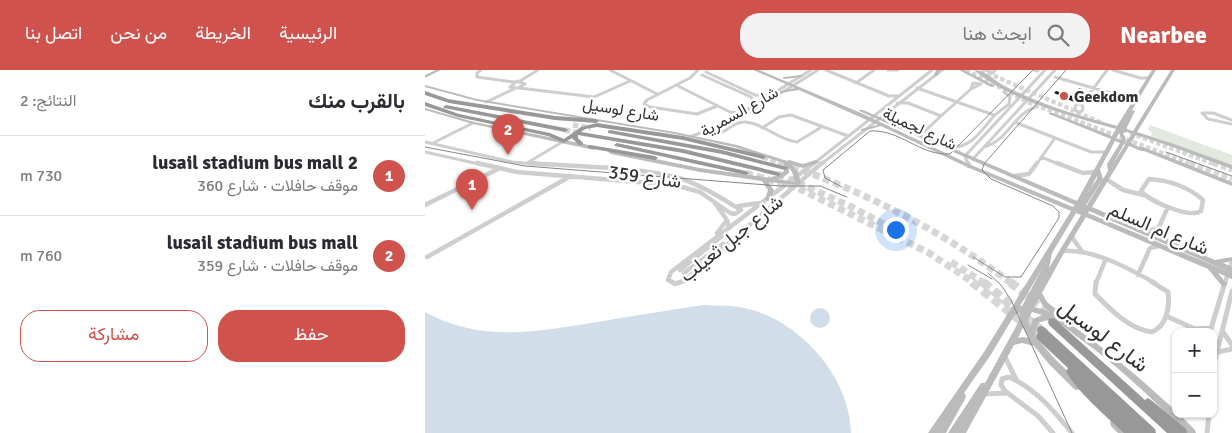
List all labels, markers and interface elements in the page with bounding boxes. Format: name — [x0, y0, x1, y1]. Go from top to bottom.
search box — [740, 13, 1090, 58]
text: Nearbee — [1120, 20, 1207, 50]
icon: search — [1044, 21, 1072, 49]
text: اتصل بنا — [25, 22, 82, 44]
text: من نحن — [110, 22, 167, 44]
text: الخريطة — [195, 22, 251, 44]
text: الرئيسية — [279, 22, 337, 44]
text: ابحث هنا — [963, 22, 1032, 46]
street label: شارع السمرية — [697, 82, 783, 142]
place label: Geekdom — [1074, 87, 1139, 107]
text: بالقرب منك — [308, 88, 405, 114]
marker: Geekdom — [1058, 90, 1070, 102]
text: النتائج: 2 — [20, 91, 76, 111]
street label: شارع لوسيل — [581, 94, 660, 127]
street label: شارع لجميلة — [879, 103, 960, 156]
pin: 2 — [492, 114, 524, 155]
text: lusail stadium bus mall 2 — [152, 151, 358, 175]
street label: شارع 359 — [607, 160, 683, 194]
text: 730 m — [20, 166, 62, 186]
text: 1 — [385, 166, 393, 186]
pin: 1 — [456, 169, 488, 210]
text: موقف حافلات · شارع 360 — [197, 176, 358, 196]
street label: شارع جبل ثعيلب — [675, 190, 788, 288]
street label: شارع ام السلم — [1105, 197, 1212, 261]
your location — [883, 217, 909, 243]
text: lusail stadium bus mall — [167, 231, 358, 255]
text: 760 m — [20, 246, 62, 266]
text: 2 — [385, 246, 393, 266]
text: موقف حافلات · شارع 359 — [197, 256, 358, 276]
street label: شارع لوسيل — [1053, 293, 1154, 379]
button: مشاركة — [20, 310, 208, 362]
button: حفظ — [218, 310, 405, 362]
map controls — [1172, 328, 1217, 418]
button: + — [1172, 328, 1217, 373]
button: − — [1172, 373, 1217, 418]

